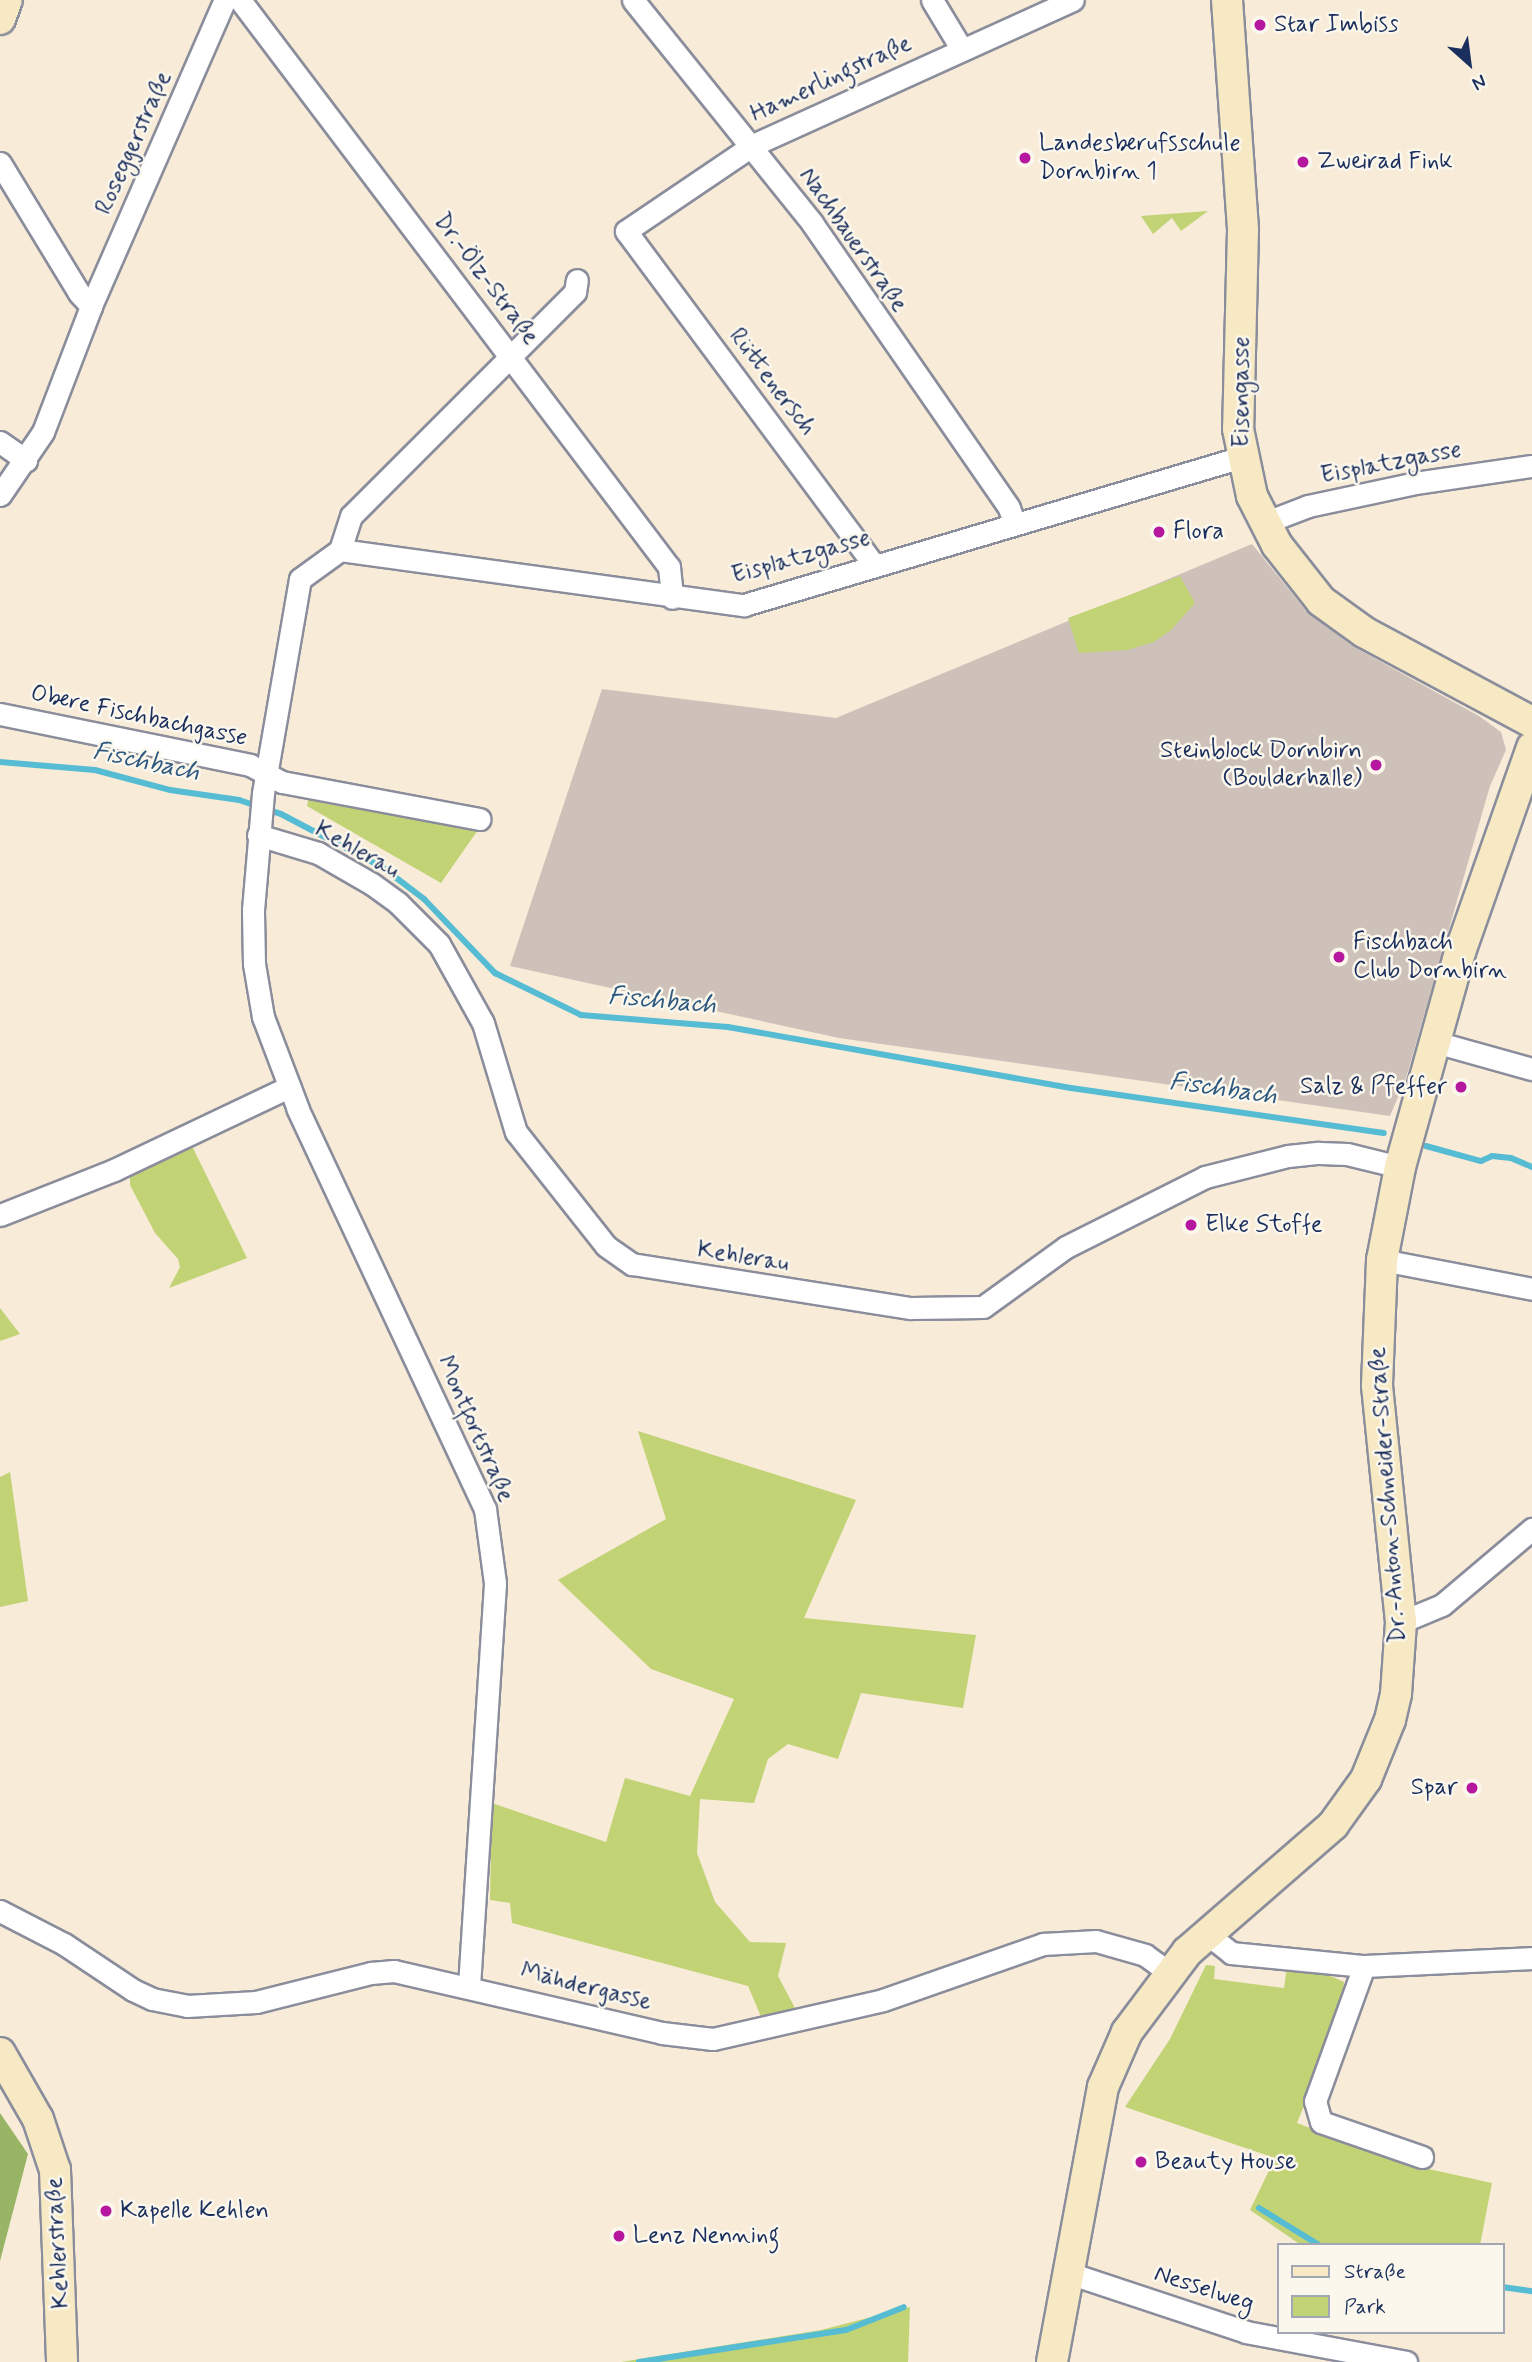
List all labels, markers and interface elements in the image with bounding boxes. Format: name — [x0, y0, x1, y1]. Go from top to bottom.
place label: Star Imbiss — [1274, 11, 1397, 39]
marker: Star Imbiss — [1252, 17, 1268, 33]
north arrow — [1434, 28, 1504, 98]
street label: Hamerlingstraße — [746, 29, 916, 129]
street label: Roseggerstraße — [90, 67, 178, 219]
text: N — [1468, 68, 1491, 96]
place label: Landesberufsschule Dornbirn 1 — [1039, 130, 1241, 186]
place label: Zweirad Fink — [1317, 148, 1452, 176]
marker: Landesberufsschule Dornbirn 1 — [1017, 150, 1033, 166]
marker: Zweirad Fink — [1295, 154, 1311, 170]
street label: Nachbauerstraße — [793, 162, 913, 318]
street label: Dr.-Ölz-Straße — [427, 207, 545, 351]
street label: Rüttenersch — [722, 323, 822, 441]
street label: Eisengasse — [1228, 336, 1256, 448]
street label: Eisplatzgasse — [1318, 435, 1464, 491]
place label: Flora — [1173, 518, 1224, 546]
street label: Eisplatzgasse — [728, 523, 874, 591]
marker: Flora — [1151, 524, 1167, 540]
street label: Obere Fischbachgasse — [28, 679, 250, 753]
water label: Fischbach — [90, 736, 202, 790]
place label: Steinblock Dornbirn (Boulderhalle) — [1152, 737, 1362, 793]
marker: Steinblock Dornbirn (Boulderhalle) — [1368, 757, 1384, 773]
street label: Kehlerau — [310, 815, 404, 885]
place label: Fischbach Club Dornbirn — [1353, 929, 1507, 985]
marker: Fischbach Club Dornbirn — [1331, 949, 1347, 965]
water label: Fischbach — [607, 982, 717, 1022]
water label: Fischbach — [1167, 1067, 1279, 1113]
place label: Salz & Pfeffer — [1300, 1073, 1447, 1101]
marker: Salz & Pfeffer — [1453, 1079, 1469, 1095]
place label: Elke Stoffe — [1205, 1211, 1318, 1239]
marker: Elke Stoffe — [1183, 1217, 1199, 1233]
street label: Kehlerau — [695, 1236, 791, 1278]
street label: Dr.-Anton-Schneider-Straße — [1363, 1346, 1413, 1644]
street label: Montfortstraße — [430, 1352, 520, 1506]
place label: Spar — [1411, 1774, 1458, 1802]
marker: Spar — [1464, 1780, 1480, 1796]
street label: Mähdergasse — [517, 1957, 655, 2017]
place label: Beauty House — [1155, 2148, 1296, 2176]
marker: Beauty House — [1133, 2154, 1149, 2170]
street label: Kehlerstraße — [40, 2176, 76, 2310]
place label: Kapelle Kehlen — [120, 2197, 269, 2225]
marker: Kapelle Kehlen — [98, 2203, 114, 2219]
place label: Lenz Nenning — [633, 2222, 779, 2250]
marker: Lenz Nenning — [611, 2228, 627, 2244]
legend — [1276, 2243, 1504, 2334]
text: Straße — [1344, 2258, 1406, 2286]
street label: Nesselweg — [1150, 2259, 1258, 2319]
text: Park — [1344, 2293, 1386, 2321]

